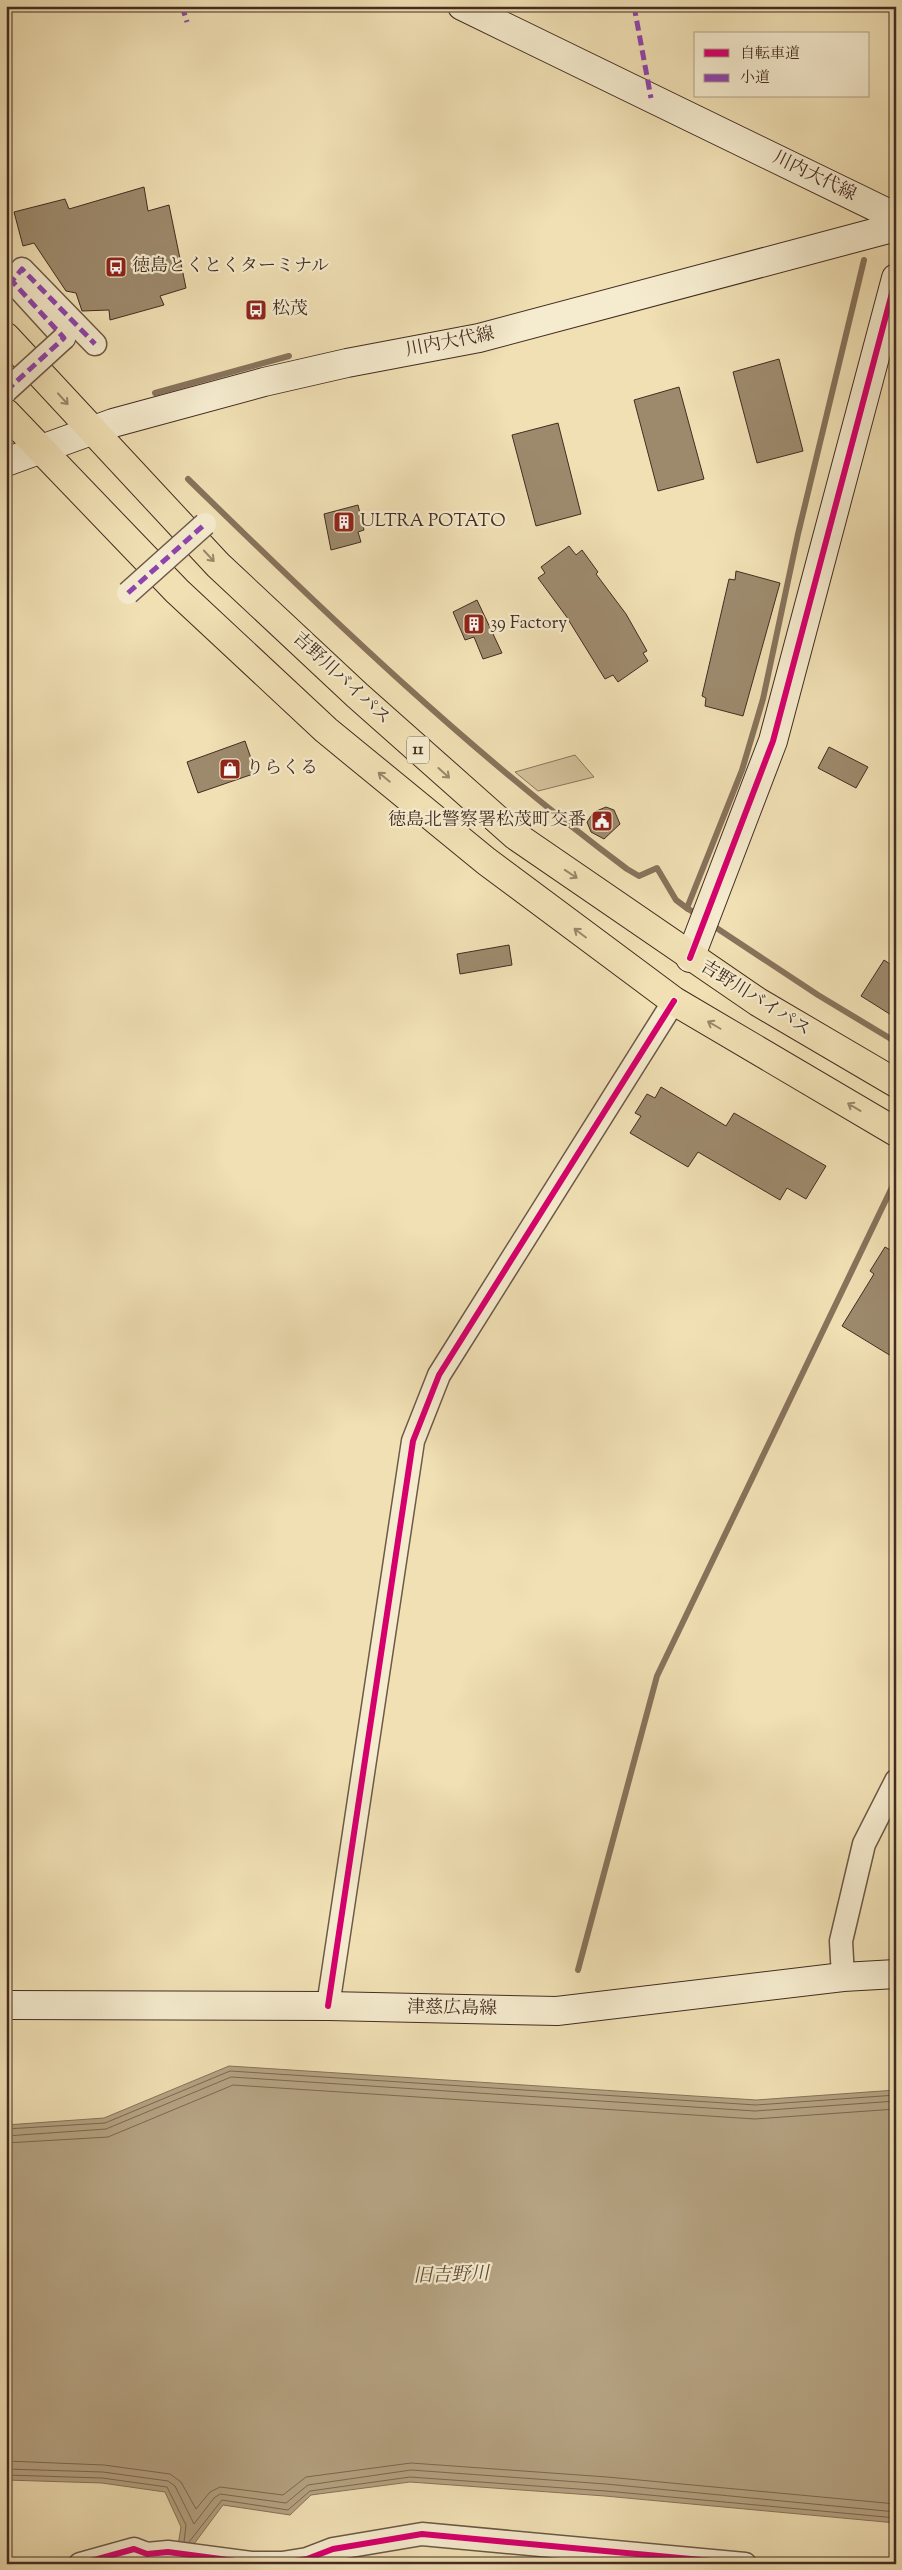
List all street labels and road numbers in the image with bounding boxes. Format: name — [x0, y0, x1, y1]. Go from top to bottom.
street label: 川内大代線 — [768, 146, 860, 208]
street label: 川内大代線 — [403, 322, 497, 364]
street label: 吉野川バイパス — [286, 627, 396, 731]
road number: 11 — [407, 736, 429, 764]
street label: 吉野川バイパス — [695, 955, 815, 1043]
street label: 津慈広島線 — [407, 1995, 497, 2023]

